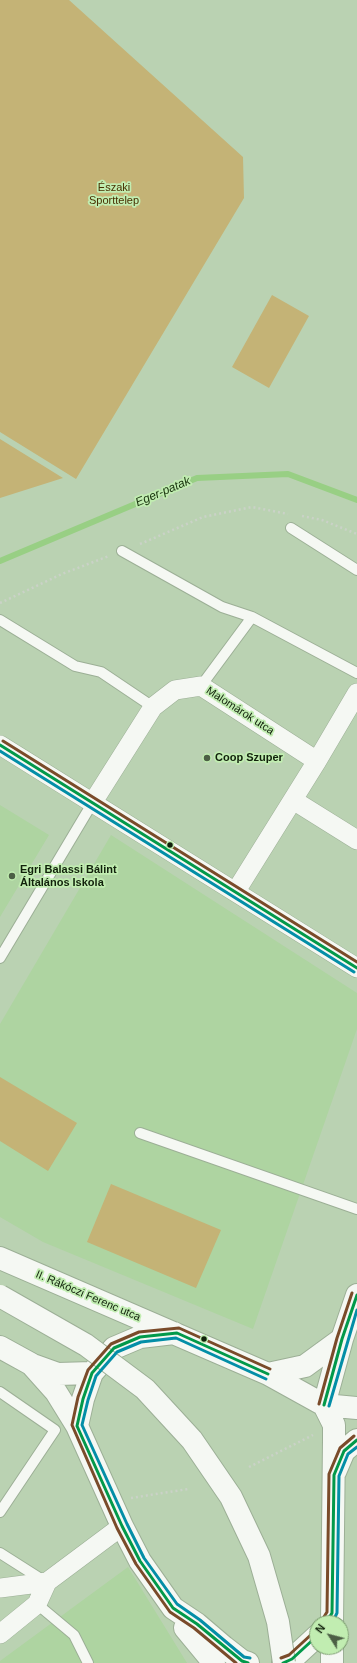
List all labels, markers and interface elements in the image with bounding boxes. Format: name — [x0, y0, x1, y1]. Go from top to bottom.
park label: Északi Sporttelep — [89, 181, 139, 207]
water label: Eger-patak — [133, 474, 193, 510]
street label: Malomárok utca — [204, 684, 276, 738]
place label: Coop Szuper — [215, 751, 283, 765]
marker: Coop Szuper — [202, 753, 212, 763]
unlabelled marker — [165, 840, 175, 850]
place label: Egri Balassi Bálint Általános Iskola — [20, 863, 117, 889]
marker: Egri Balassi Bálint Általános Iskola — [7, 871, 17, 881]
street label: II. Rákóczi Ferenc utca — [34, 1268, 142, 1324]
unlabelled marker — [199, 1334, 209, 1344]
north arrow — [309, 1615, 349, 1655]
text: N — [313, 1622, 327, 1635]

